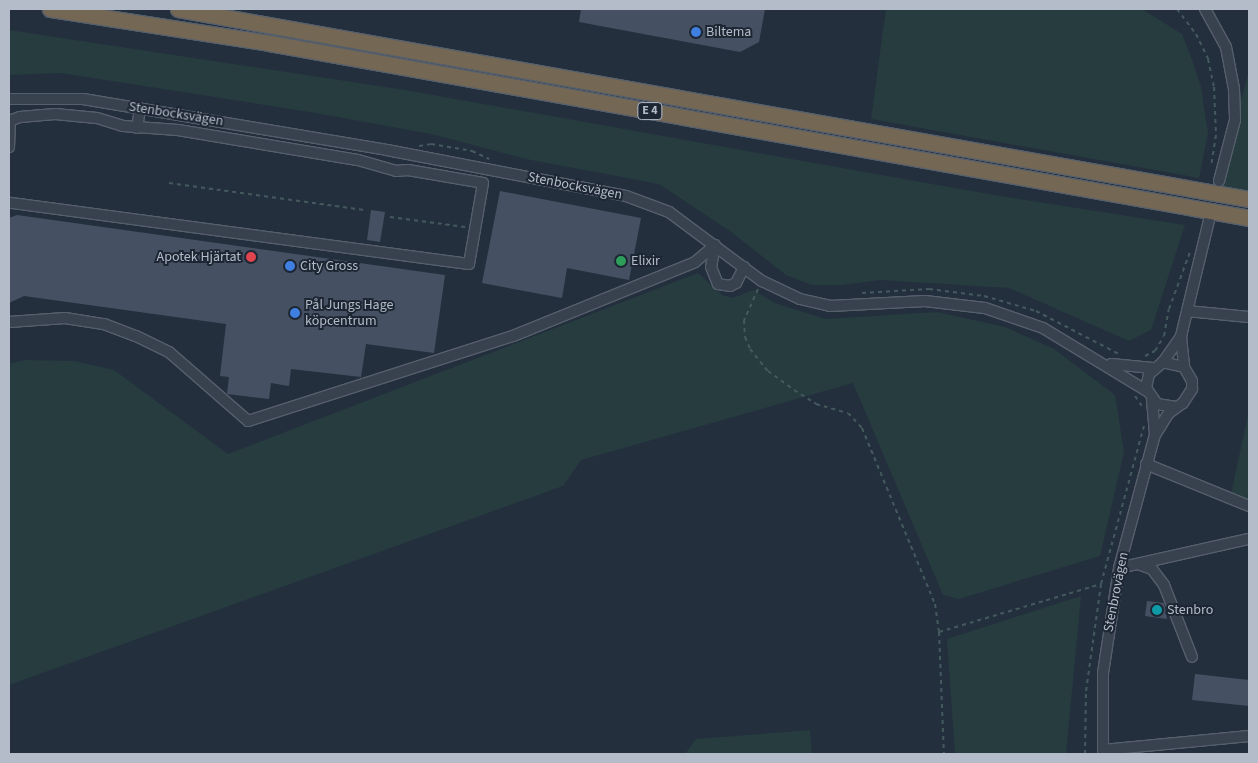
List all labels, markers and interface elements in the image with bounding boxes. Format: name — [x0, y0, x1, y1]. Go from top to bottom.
place label: Biltema — [706, 24, 751, 40]
marker: Biltema — [690, 26, 702, 38]
street label: Stenbocksvägen — [127, 98, 225, 130]
road number: E 4 — [636, 102, 664, 120]
street label: Stenbocksvägen — [526, 169, 624, 203]
place label: Apotek Hjärtat — [157, 249, 241, 265]
marker: Apotek Hjärtat — [245, 251, 257, 263]
place label: Elixir — [631, 253, 660, 269]
marker: Elixir — [615, 255, 627, 267]
place label: City Gross — [300, 258, 358, 274]
marker: City Gross — [284, 260, 296, 272]
place label: Pål Jungs Hage köpcentrum — [305, 297, 393, 330]
marker: Pål Jungs Hage köpcentrum — [289, 307, 301, 319]
street label: Stenbrovägen — [1100, 551, 1132, 633]
place label: Stenbro — [1167, 602, 1213, 618]
marker: Stenbro — [1151, 604, 1163, 616]

